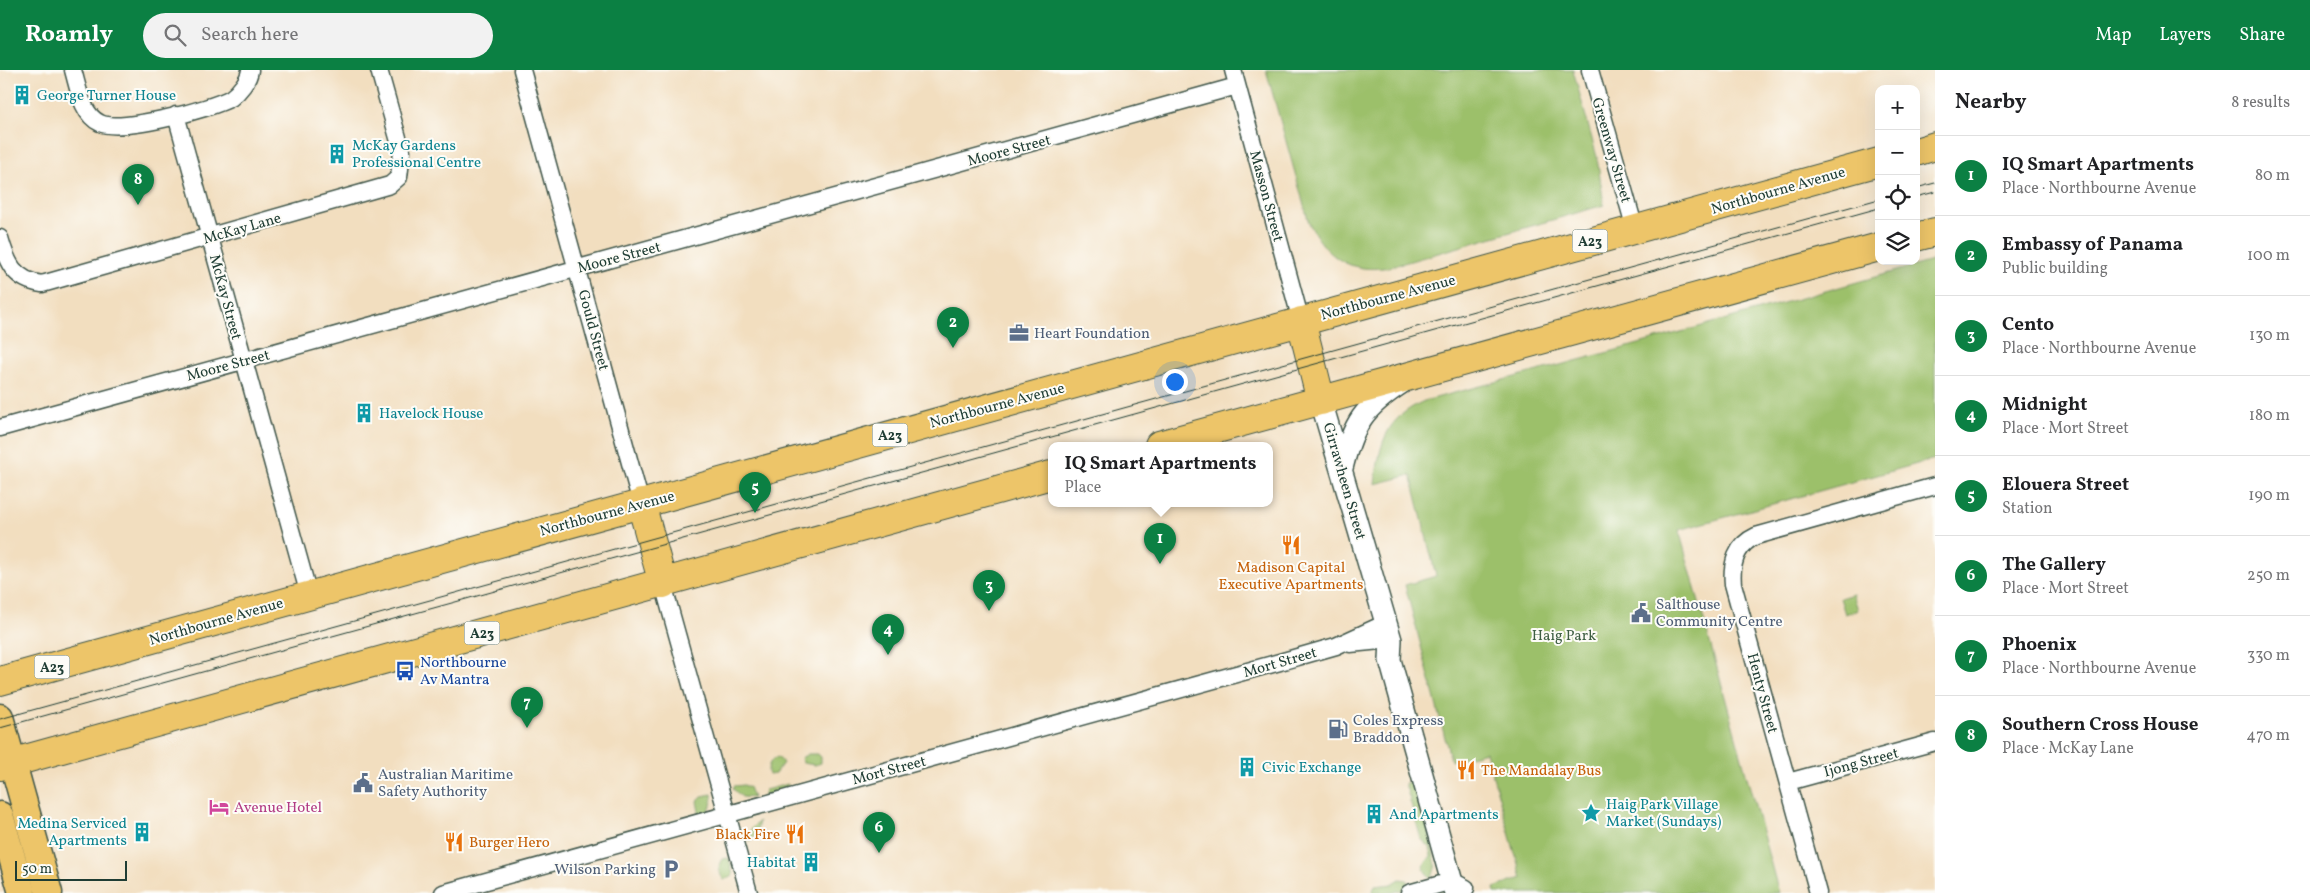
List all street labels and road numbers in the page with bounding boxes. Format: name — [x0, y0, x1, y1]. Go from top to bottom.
street label: Greenway Street — [1586, 95, 1636, 205]
street label: Moore Street — [965, 130, 1053, 173]
street label: Masson Street — [1243, 148, 1288, 244]
street label: Northbourne Avenue — [1709, 162, 1848, 221]
street label: McKay Lane — [201, 208, 284, 251]
road number: A23 — [1572, 230, 1608, 252]
street label: Moore Street — [575, 237, 663, 280]
street label: McKay Street — [203, 252, 246, 342]
street label: Northbourne Avenue — [1319, 270, 1458, 327]
street label: Gould Street — [572, 288, 613, 373]
street label: Moore Street — [184, 345, 272, 388]
street label: Northbourne Avenue — [928, 378, 1067, 435]
street label: Girrawheen Street — [1317, 420, 1370, 543]
road number: A23 — [872, 424, 908, 446]
street label: Northbourne Avenue — [538, 486, 677, 543]
street label: Northbourne Avenue — [147, 593, 286, 652]
road number: A23 — [464, 622, 500, 644]
street label: Mort Street — [1241, 643, 1320, 684]
street label: Henty Street — [1741, 651, 1782, 736]
road number: A23 — [34, 656, 70, 678]
street label: Ijong Street — [1822, 743, 1901, 783]
street label: Mort Street — [850, 752, 929, 791]

